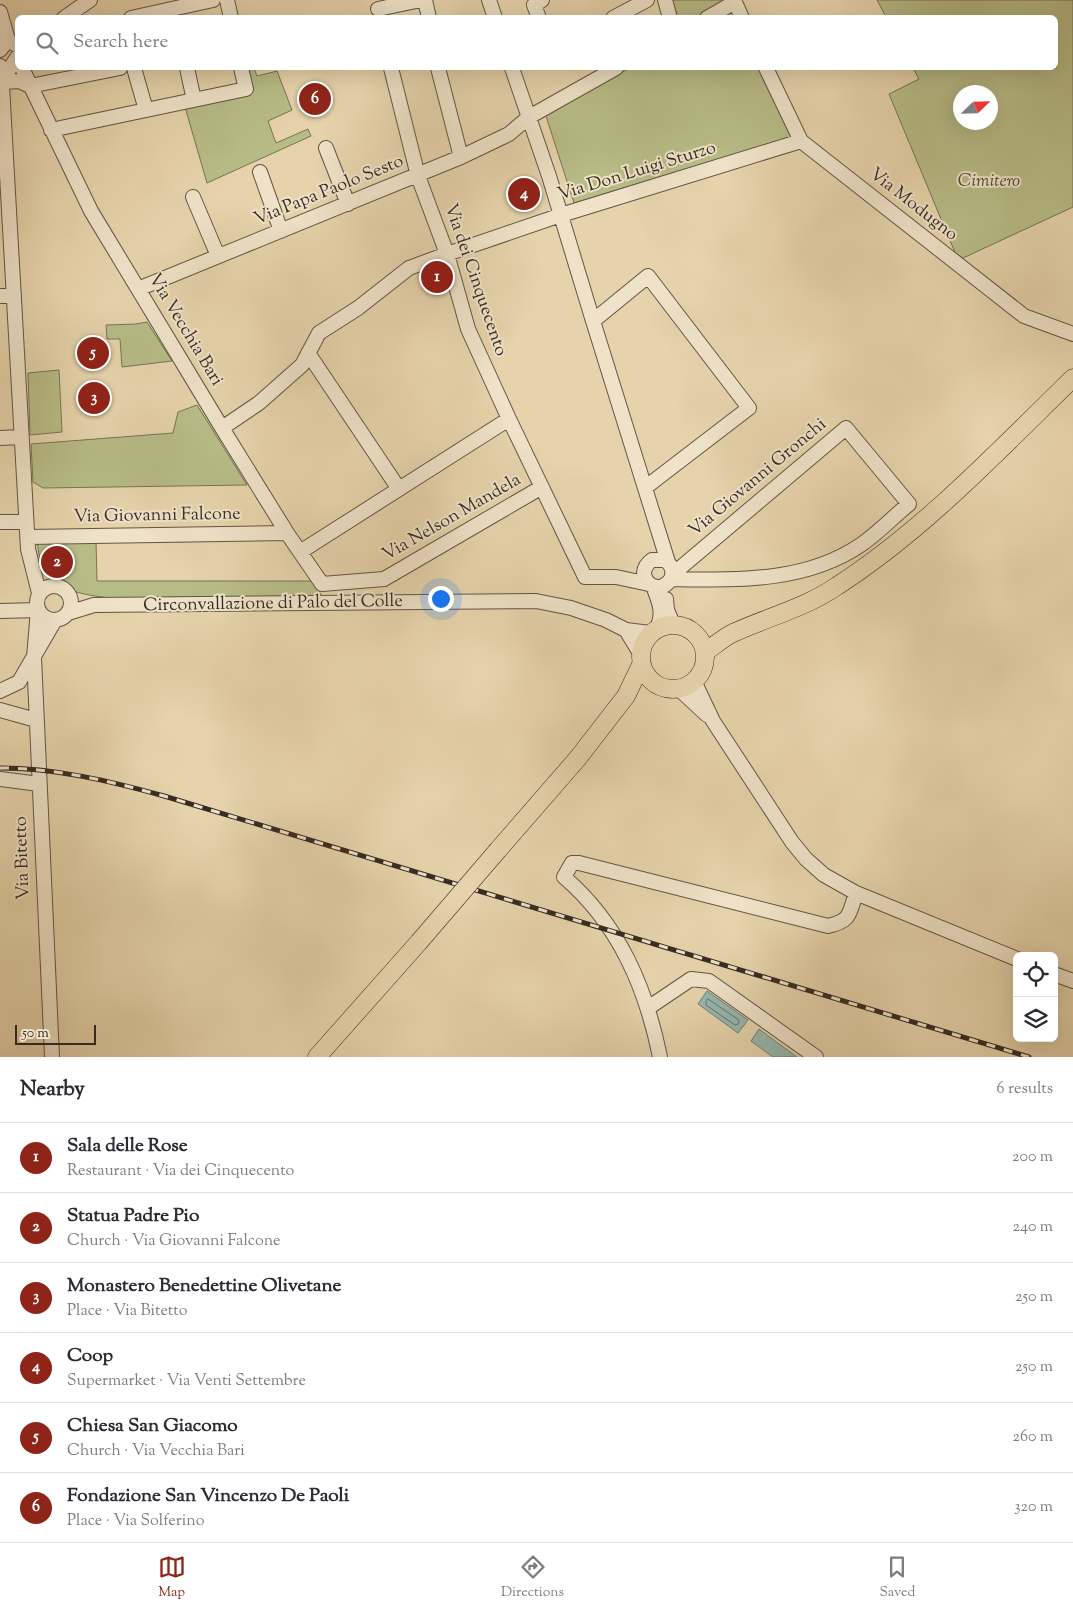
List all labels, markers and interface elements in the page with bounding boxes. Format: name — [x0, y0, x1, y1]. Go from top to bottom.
search box — [15, 15, 1058, 70]
icon: search — [33, 29, 61, 57]
text: Search here — [73, 29, 168, 56]
pin: 6 — [299, 80, 331, 118]
north arrow — [953, 85, 998, 130]
street label: Via Don Luigi Sturzo — [555, 136, 719, 208]
street label: Via Papa Paolo Sesto — [250, 149, 408, 233]
street label: Via Modugno — [863, 162, 963, 248]
park label: Cimitero — [958, 169, 1020, 195]
pin: 4 — [508, 175, 540, 213]
street label: Via dei Cinquecento — [437, 200, 513, 360]
pin: 1 — [421, 258, 453, 296]
street label: Via Vecchia Bari — [141, 269, 229, 391]
pin: 5 — [77, 334, 109, 372]
pin: 3 — [78, 379, 110, 417]
street label: Via Giovanni Gronchi — [683, 412, 833, 544]
street label: Via Nelson Mandela — [378, 468, 526, 568]
street label: Via Giovanni Falcone — [73, 502, 241, 530]
pin: 2 — [41, 543, 73, 581]
your location — [428, 586, 454, 612]
street label: Circonvallazione di Palo del Colle — [143, 589, 403, 619]
street label: Via Bitetto — [9, 816, 37, 900]
map controls — [1013, 952, 1058, 1042]
button: locate — [1013, 952, 1058, 997]
button: layers — [1013, 997, 1058, 1042]
scale bar — [15, 1022, 96, 1045]
text: 50 m — [22, 1024, 49, 1044]
text: Nearby — [20, 1075, 85, 1105]
text: 6 results — [997, 1078, 1053, 1101]
text: Sala delle Rose — [67, 1133, 188, 1160]
text: 1 — [33, 1146, 39, 1169]
text: 200 m — [1012, 1146, 1053, 1169]
text: Restaurant · Via dei Cinquecento — [67, 1160, 294, 1183]
text: Statua Padre Pio — [67, 1203, 199, 1230]
text: 2 — [32, 1216, 40, 1239]
text: 240 m — [1012, 1216, 1053, 1239]
text: Church · Via Giovanni Falcone — [67, 1230, 281, 1253]
text: Monastero Benedettine Olivetane — [67, 1273, 341, 1300]
text: 3 — [33, 1286, 39, 1309]
text: 250 m — [1015, 1286, 1053, 1309]
text: Place · Via Bitetto — [67, 1300, 188, 1323]
text: Coop — [67, 1343, 113, 1370]
text: 4 — [32, 1356, 40, 1379]
text: 250 m — [1015, 1356, 1053, 1379]
text: Supermarket · Via Venti Settembre — [67, 1370, 306, 1393]
text: Chiesa San Giacomo — [67, 1413, 238, 1440]
text: 5 — [33, 1426, 39, 1449]
text: 260 m — [1012, 1426, 1053, 1449]
text: Church · Via Vecchia Bari — [67, 1440, 245, 1463]
text: Fondazione San Vincenzo De Paoli — [67, 1483, 349, 1510]
text: 6 — [32, 1496, 40, 1519]
text: 320 m — [1014, 1496, 1053, 1519]
text: Place · Via Solferino — [67, 1510, 204, 1533]
tab: Map — [158, 1553, 186, 1603]
tab: Directions — [501, 1553, 564, 1603]
tab: Saved — [879, 1553, 915, 1603]

